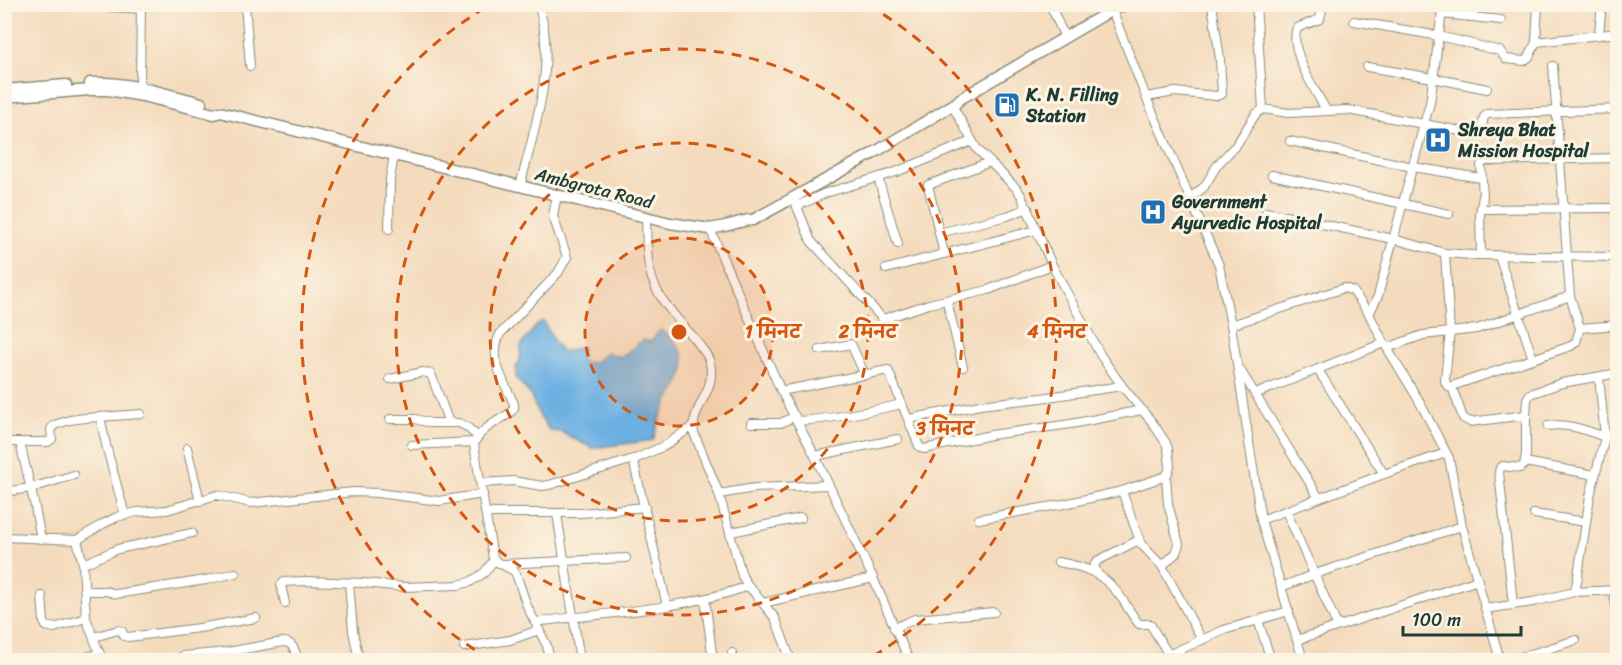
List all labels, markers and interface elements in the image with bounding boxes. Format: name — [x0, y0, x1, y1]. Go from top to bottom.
place label: K. N. Filling Station — [1025, 79, 1119, 132]
fuel station icon: K. N. Filling Station — [992, 90, 1022, 120]
place label: Shreya Bhat Mission Hospital — [1457, 114, 1589, 167]
hospital icon: Shreya Bhat Mission Hospital — [1423, 125, 1453, 155]
street label: Ambgrota Road — [531, 158, 658, 219]
place label: Government Ayurvedic Hospital — [1171, 186, 1323, 239]
hospital icon: Government Ayurvedic Hospital — [1138, 197, 1168, 227]
text: 1 मिनट — [745, 316, 803, 348]
text: 2 मिनट — [838, 316, 900, 348]
text: 4 मिनट — [1026, 316, 1089, 348]
centre of rings — [669, 322, 689, 342]
text: 3 मिनट — [915, 413, 976, 445]
scale bar — [1403, 599, 1522, 637]
text: 100 m — [1412, 604, 1461, 636]

